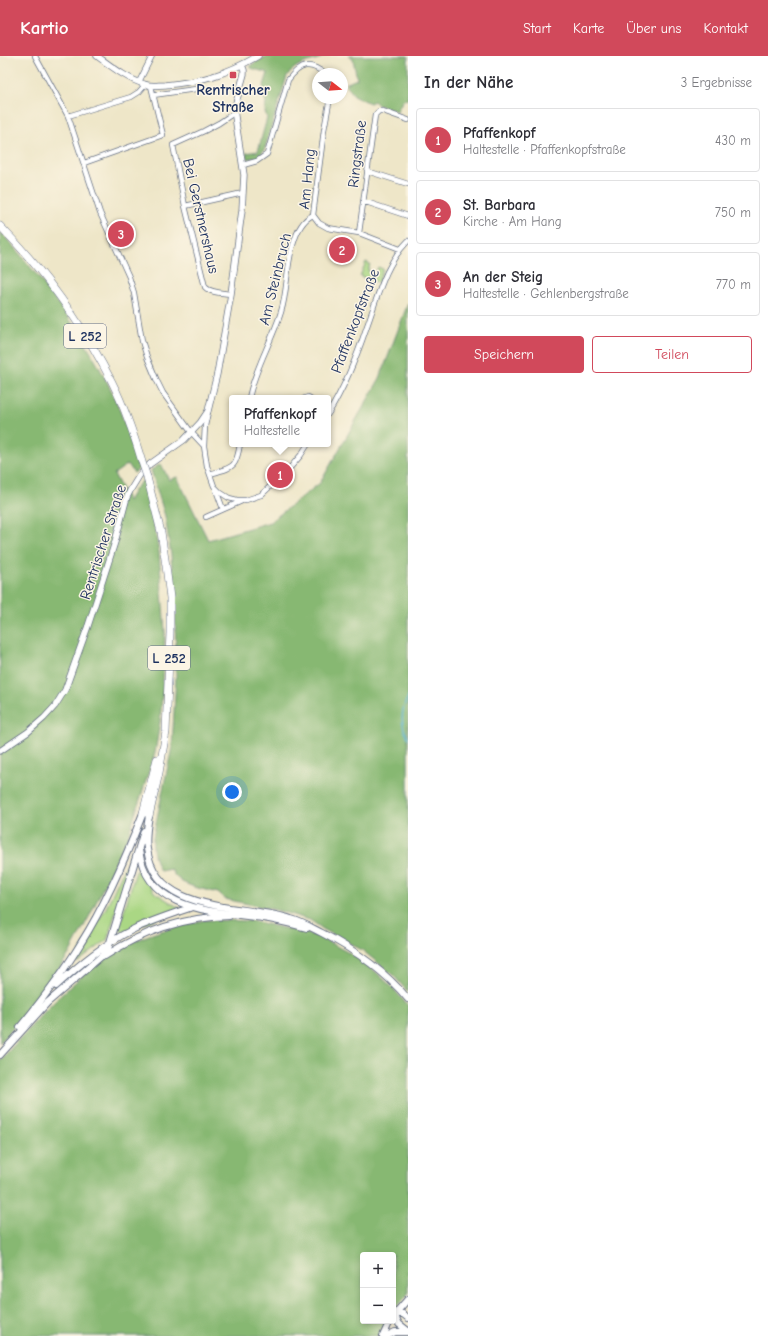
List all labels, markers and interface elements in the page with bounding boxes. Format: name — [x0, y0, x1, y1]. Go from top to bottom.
text: Kartio — [20, 17, 69, 39]
text: Start — [523, 20, 551, 37]
text: Karte — [573, 20, 604, 37]
text: Über uns — [626, 20, 681, 37]
text: Kontakt — [703, 20, 748, 37]
north arrow — [312, 68, 348, 104]
marker: Rentrischer Straße — [228, 70, 238, 80]
text: In der Nähe — [424, 73, 513, 92]
text: 3 Ergebnisse — [681, 75, 752, 90]
place label: Rentrischer Straße — [196, 81, 270, 116]
street label: Ringstraße — [344, 119, 370, 189]
text: Pfaffenkopf — [463, 124, 536, 142]
text: 1 — [435, 133, 441, 148]
text: 430 m — [715, 133, 751, 148]
text: Haltestelle · Pfaffenkopfstraße — [463, 142, 626, 157]
street label: Am Hang — [295, 148, 319, 210]
street label: Bei Gerstnershaus — [179, 157, 223, 275]
text: St. Barbara — [463, 196, 536, 214]
text: 2 — [435, 205, 441, 220]
text: 750 m — [715, 205, 751, 220]
text: Kirche · Am Hang — [463, 214, 562, 229]
pin: 3 — [108, 219, 134, 249]
street label: Am Steinbruch — [255, 231, 295, 327]
pin: 2 — [329, 235, 355, 265]
street label: Pfaffenkopfstraße — [327, 266, 383, 376]
text: An der Steig — [463, 268, 543, 286]
text: 3 — [435, 277, 441, 292]
text: 770 m — [716, 277, 751, 292]
text: Haltestelle · Gehlenbergstraße — [463, 286, 629, 301]
road number: L 252 — [64, 324, 106, 348]
button: Speichern — [424, 336, 584, 373]
button: Teilen — [592, 336, 752, 373]
popup — [229, 395, 331, 447]
text: Pfaffenkopf — [244, 405, 316, 423]
text: Haltestelle — [244, 423, 300, 438]
pin: 1 — [267, 460, 293, 490]
street label: Rentrischer Straße — [76, 482, 130, 602]
road number: L 252 — [148, 646, 190, 670]
your location — [222, 782, 242, 802]
map controls — [360, 1252, 396, 1324]
button: + — [360, 1252, 396, 1288]
button: − — [360, 1288, 396, 1324]

